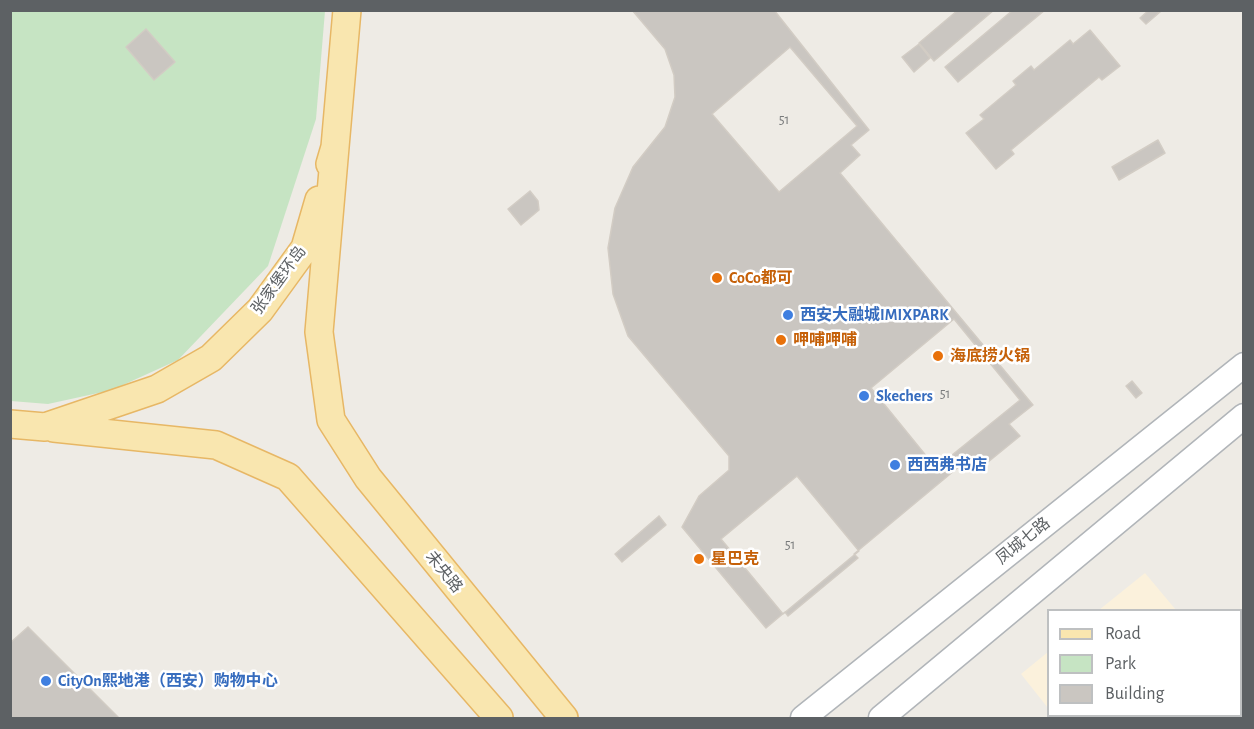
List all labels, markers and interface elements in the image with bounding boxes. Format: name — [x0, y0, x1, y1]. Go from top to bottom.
house number: 51 — [779, 112, 789, 128]
street label: 张家堡环岛 — [248, 242, 310, 318]
place label: CoCo都可 — [729, 268, 793, 288]
marker: CoCo都可 — [710, 271, 724, 285]
place label: 西安大融城IMIXPARK — [800, 305, 949, 325]
marker: 西安大融城IMIXPARK — [781, 308, 795, 322]
place label: 呷哺呷哺 — [793, 330, 857, 350]
marker: 呷哺呷哺 — [774, 333, 788, 347]
place label: 海底捞火锅 — [950, 346, 1030, 366]
marker: 海底捞火锅 — [931, 349, 945, 363]
place label: Skechers — [876, 386, 933, 406]
house number: 51 — [940, 386, 950, 402]
marker: Skechers — [857, 389, 871, 403]
place label: 西西弗书店 — [907, 455, 987, 475]
marker: 西西弗书店 — [888, 458, 902, 472]
street label: 凤城七路 — [992, 513, 1054, 569]
house number: 51 — [785, 537, 795, 553]
street label: 未央路 — [421, 547, 467, 597]
place label: 星巴克 — [711, 549, 759, 569]
marker: 星巴克 — [692, 552, 706, 566]
legend — [1047, 609, 1242, 717]
text: Road — [1105, 625, 1141, 643]
text: Park — [1105, 655, 1136, 673]
place label: CityOn熙地港（西安）购物中心 — [58, 671, 278, 691]
marker: CityOn熙地港（西安）购物中心 — [39, 674, 53, 688]
text: Building — [1105, 685, 1164, 703]

